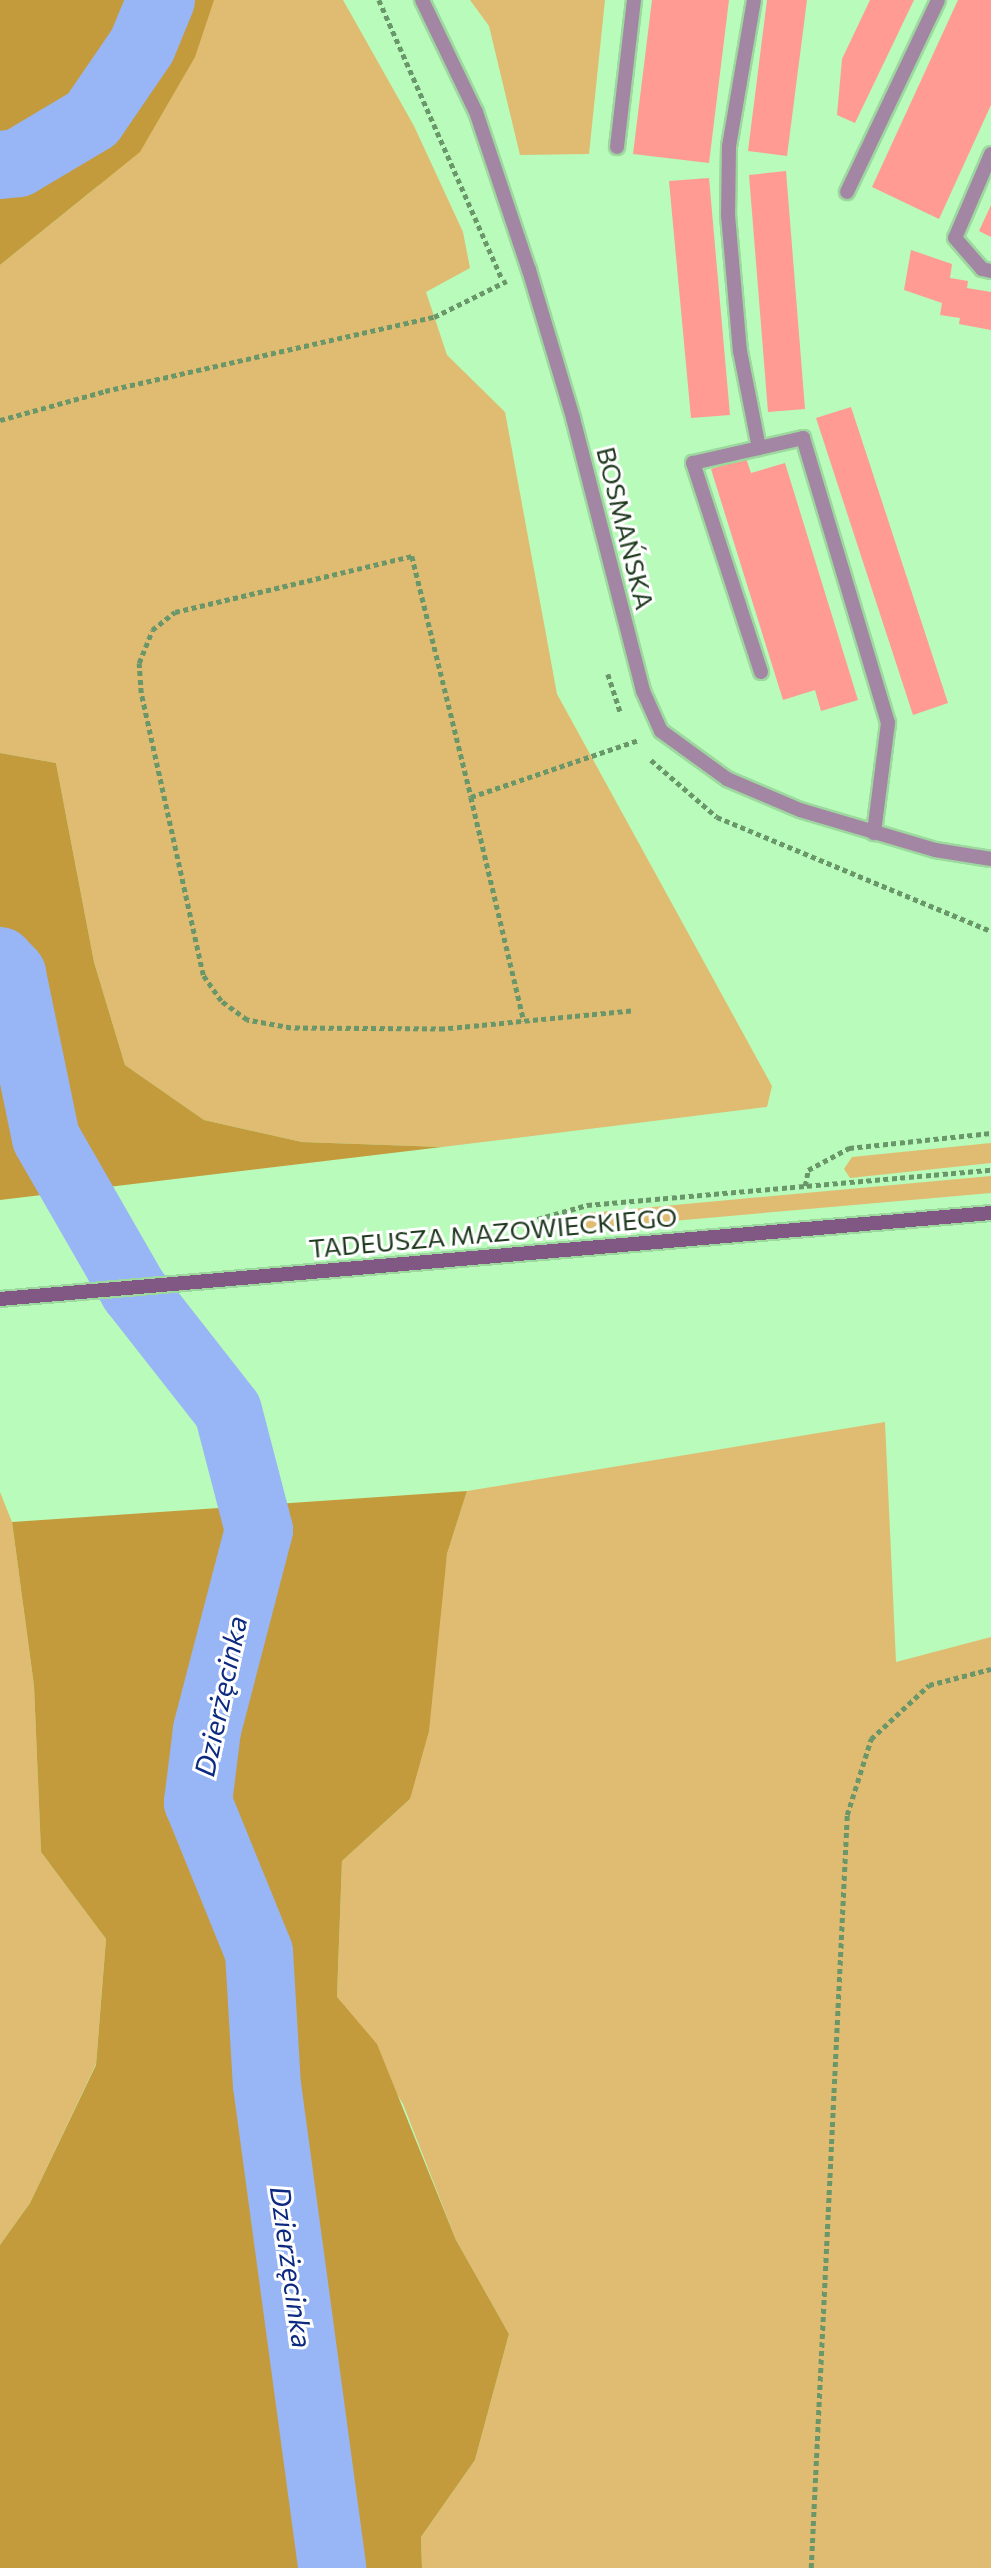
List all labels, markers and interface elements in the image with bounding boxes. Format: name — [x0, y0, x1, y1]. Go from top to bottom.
street label: BOSMAŃSKA — [591, 444, 661, 612]
street label: TADEUSZA MAZOWIECKIEGO — [308, 1200, 678, 1264]
water label: Dzierżęcinka — [187, 1613, 253, 1779]
water label: Dzierżęcinka — [264, 2184, 320, 2350]

